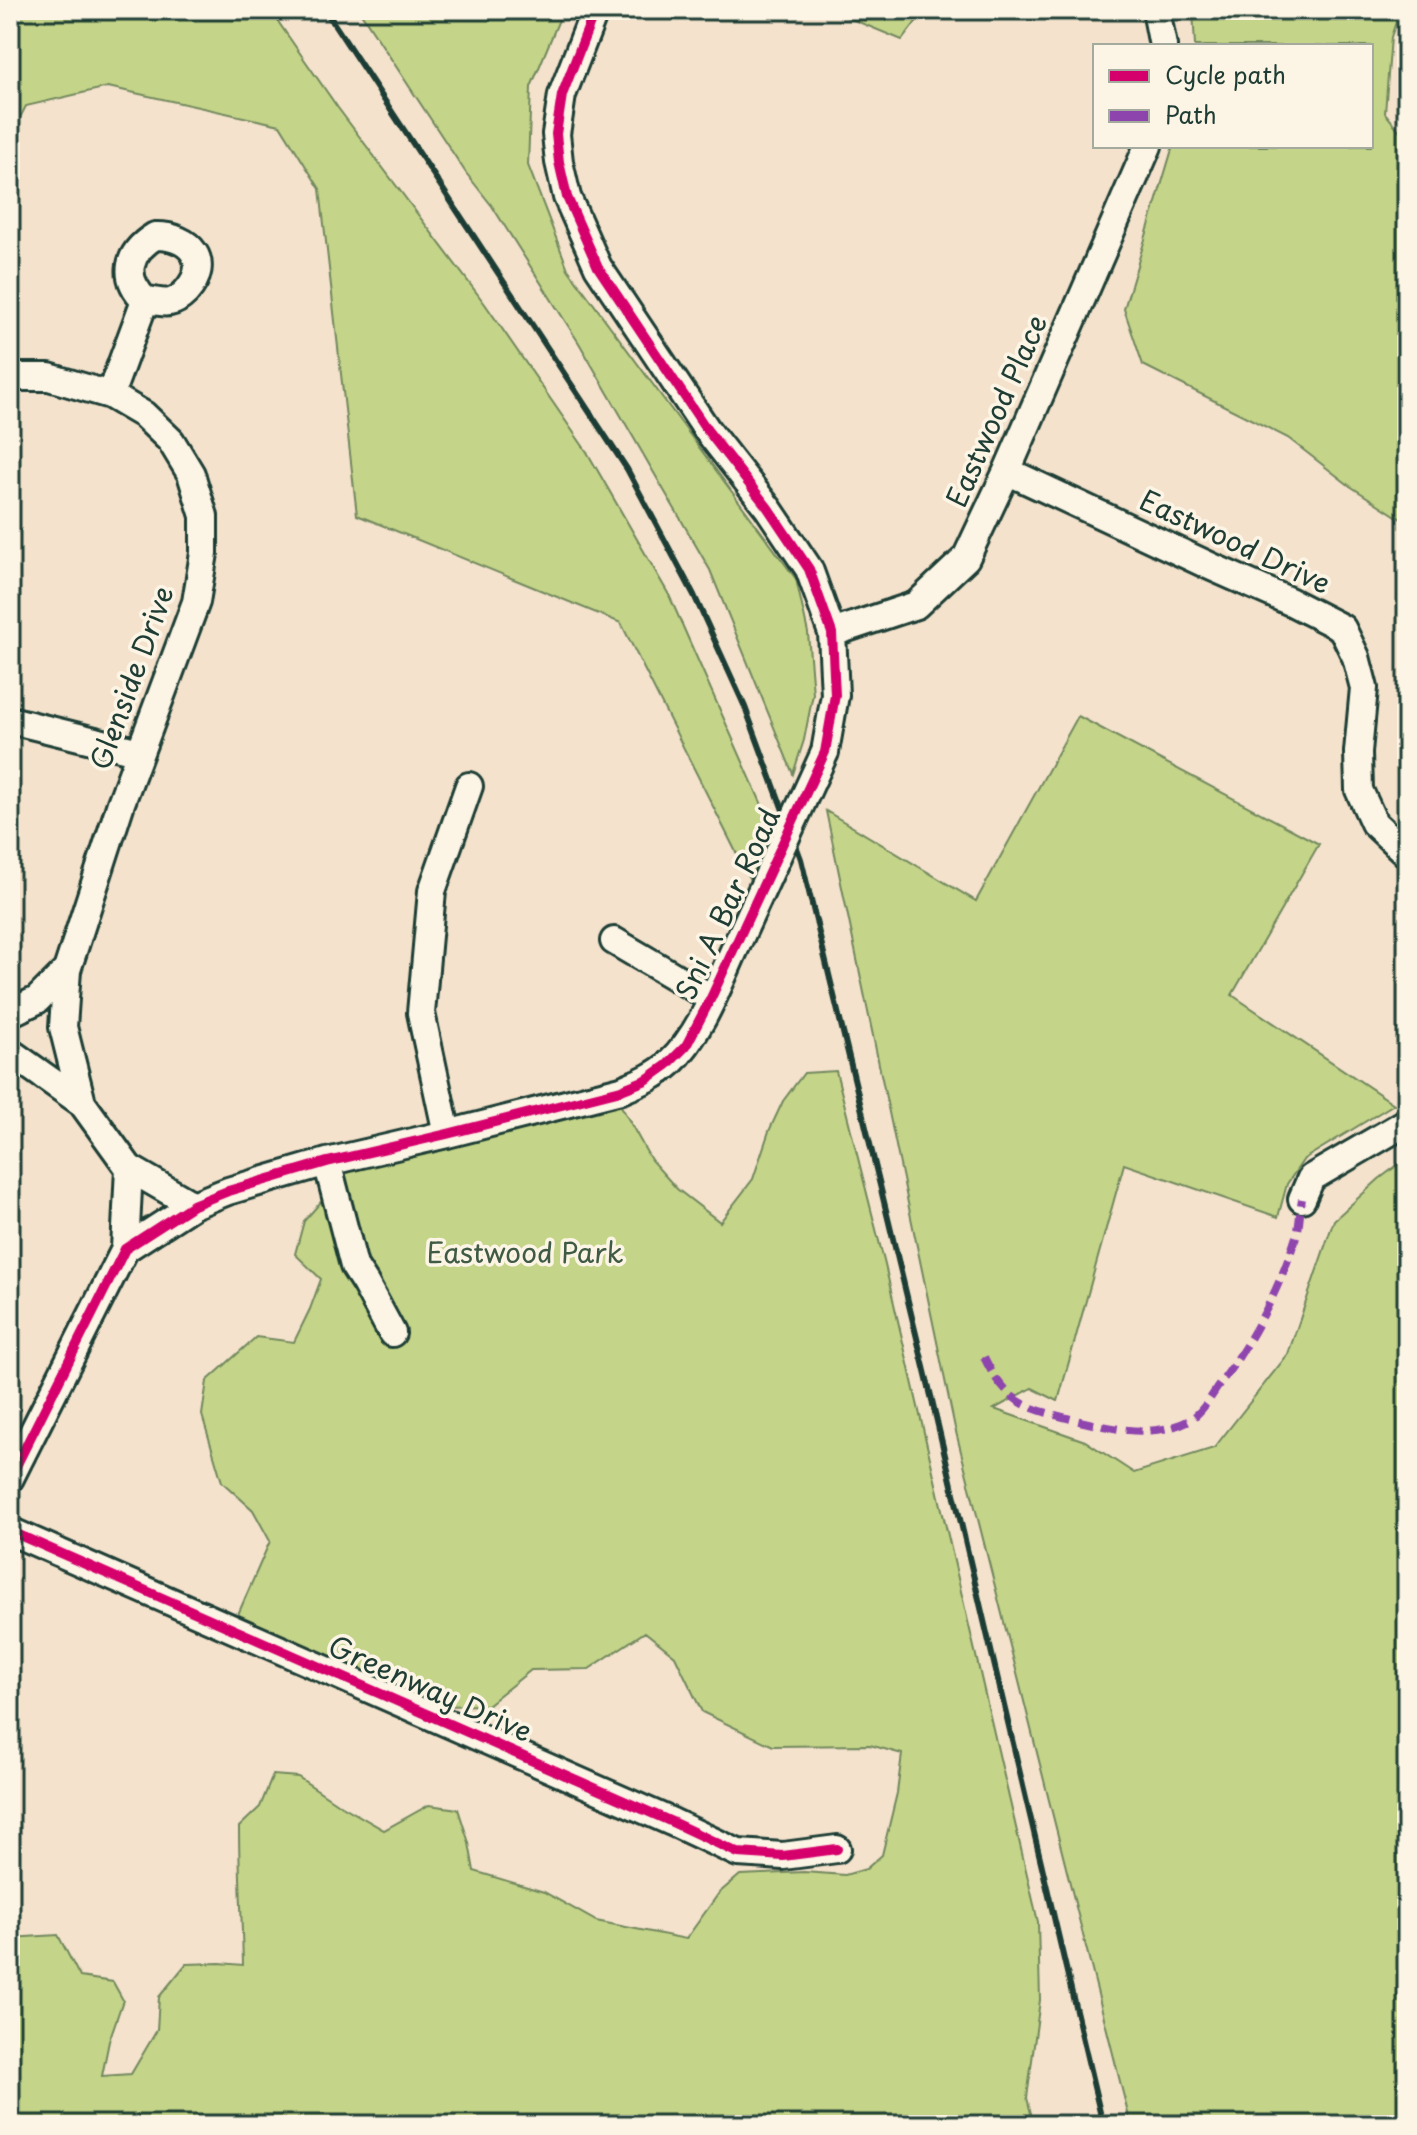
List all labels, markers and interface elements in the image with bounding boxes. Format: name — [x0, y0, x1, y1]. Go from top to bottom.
legend — [1093, 44, 1373, 148]
text: Cycle path — [1165, 56, 1286, 92]
text: Path — [1165, 96, 1217, 132]
street label: Eastwood Place — [934, 307, 1057, 514]
street label: Eastwood Drive — [1133, 478, 1338, 604]
street label: Glenside Drive — [77, 580, 184, 775]
street label: Sni A Bar Road — [663, 800, 790, 1006]
park label: Eastwood Park — [426, 1230, 624, 1273]
street label: Greenway Drive — [322, 1623, 539, 1752]

